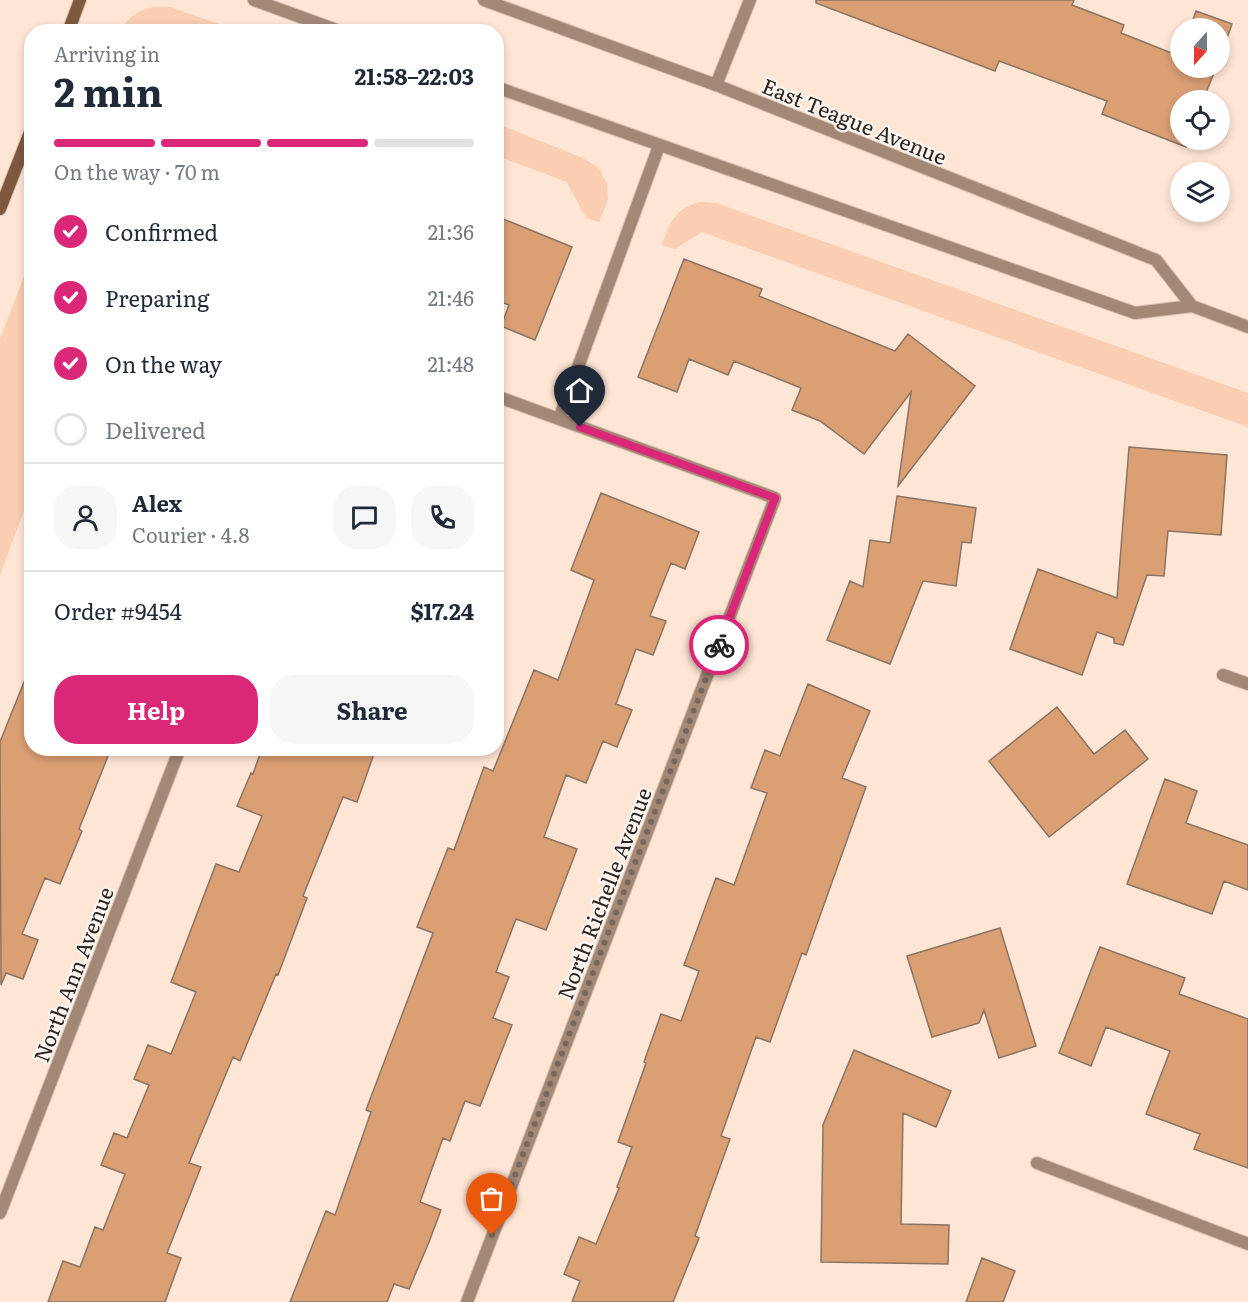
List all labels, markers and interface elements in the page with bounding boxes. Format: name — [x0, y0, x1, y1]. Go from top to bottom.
north arrow — [1170, 18, 1230, 78]
map controls — [1170, 18, 1230, 222]
text: Arriving in — [54, 38, 160, 68]
text: 21:58–22:03 — [354, 59, 474, 92]
text: 2 min — [54, 61, 163, 119]
street label: East Teague Avenue — [758, 69, 952, 171]
button: locate — [1170, 90, 1230, 150]
text: On the way · 70 m — [54, 156, 220, 186]
button: layers — [1170, 162, 1230, 222]
icon: check — [54, 215, 87, 248]
text: Confirmed — [105, 215, 218, 248]
text: 21:36 — [428, 216, 474, 246]
icon: check — [54, 281, 87, 314]
text: Preparing — [105, 281, 209, 314]
text: 21:46 — [428, 282, 474, 312]
icon: check — [54, 347, 87, 380]
text: On the way — [105, 347, 222, 380]
text: 21:48 — [427, 348, 474, 378]
pin — [554, 365, 605, 427]
icon: home — [563, 374, 596, 407]
text: Delivered — [105, 413, 206, 446]
button: person — [54, 486, 117, 549]
text: Alex — [132, 486, 182, 519]
button: chat — [333, 486, 396, 549]
button: phone — [411, 486, 474, 549]
text: Courier · 4.8 — [132, 519, 249, 549]
text: Order #9454 — [54, 594, 182, 627]
text: $17.24 — [410, 594, 474, 627]
courier — [689, 615, 749, 675]
icon: bike — [703, 629, 736, 662]
button: Help — [54, 675, 258, 744]
button: Share — [270, 675, 474, 744]
street label: North Richelle Avenue — [548, 782, 658, 1003]
street label: North Ann Avenue — [24, 882, 120, 1066]
pin — [466, 1173, 517, 1235]
icon: bag — [475, 1182, 508, 1215]

